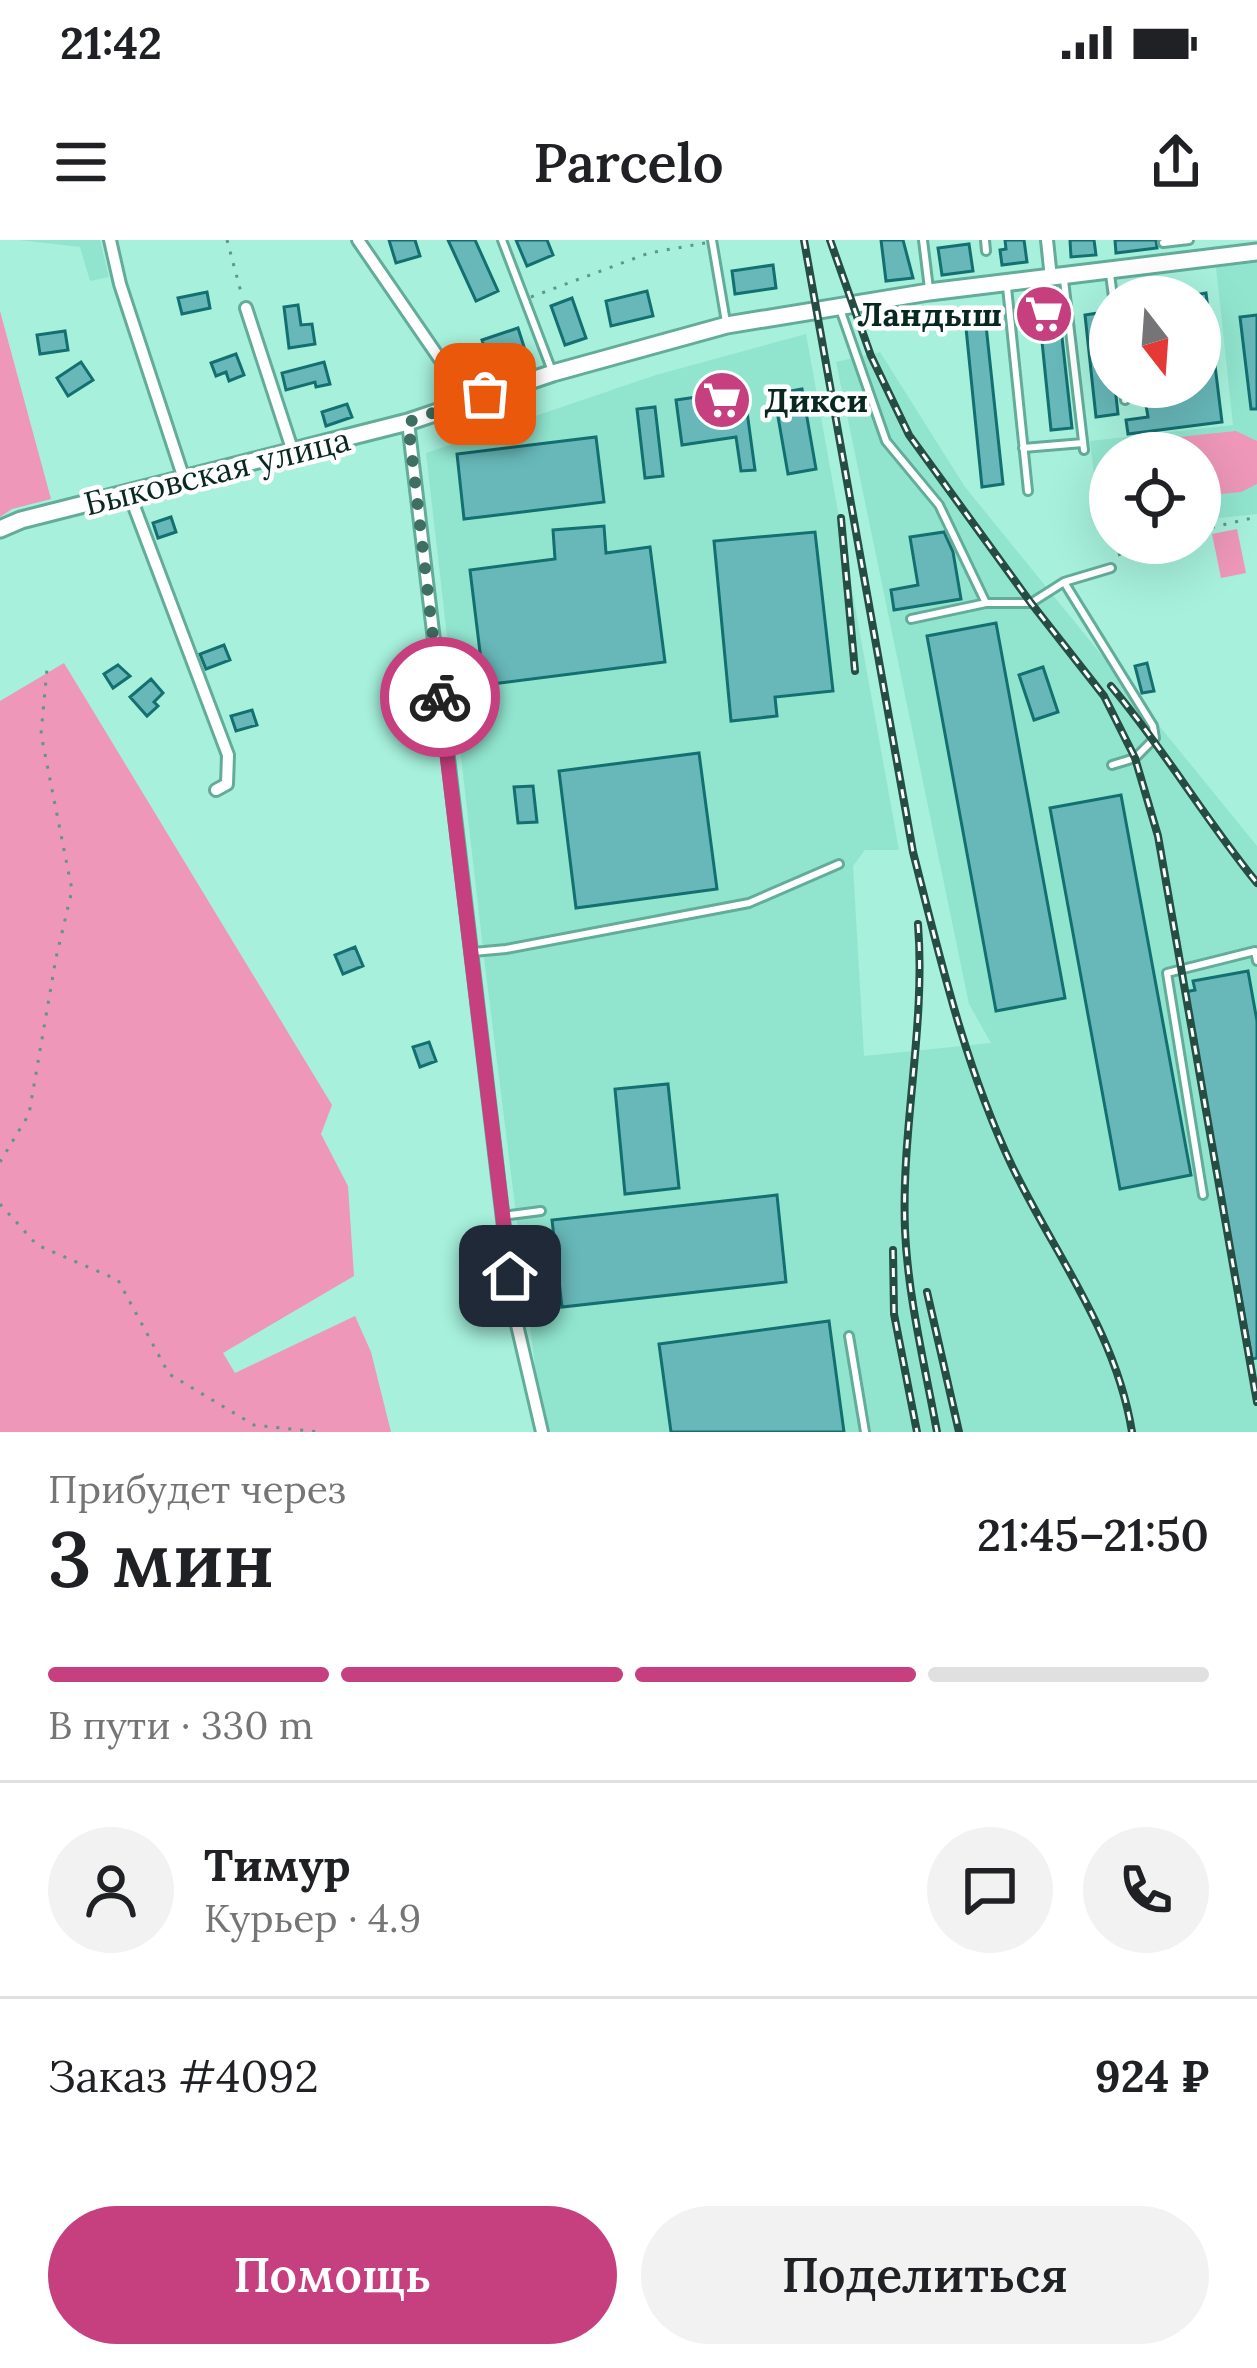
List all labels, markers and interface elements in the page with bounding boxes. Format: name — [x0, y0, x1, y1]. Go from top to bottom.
text: 21:42 — [60, 14, 162, 71]
text: Parcelo — [533, 128, 724, 197]
icon: menu — [48, 129, 114, 195]
icon: share — [1143, 129, 1209, 195]
north arrow — [1089, 276, 1221, 408]
map controls — [1089, 276, 1221, 564]
supermarket icon: Ландыш — [1013, 283, 1075, 345]
place label: Ландыш — [857, 293, 1002, 335]
pin — [434, 343, 536, 445]
icon: bag — [452, 361, 518, 427]
supermarket icon: Дикси — [691, 369, 753, 431]
place label: Дикси — [764, 379, 868, 421]
street label: Быковская улица — [80, 418, 354, 524]
button: locate — [1089, 432, 1221, 564]
courier — [380, 637, 500, 757]
icon: bike — [407, 664, 473, 730]
pin — [459, 1225, 561, 1327]
icon: home — [477, 1243, 543, 1309]
text: Прибудет через — [48, 1464, 346, 1514]
text: 21:45–21:50 — [977, 1506, 1209, 1563]
text: 3 мин — [48, 1509, 274, 1608]
text: В пути · 330 m — [48, 1700, 314, 1750]
button: person — [48, 1827, 174, 1953]
button: chat — [927, 1827, 1053, 1953]
button: phone — [1083, 1827, 1209, 1953]
text: Тимур — [204, 1836, 351, 1893]
text: Курьер · 4.9 — [204, 1893, 421, 1943]
text: Заказ #4092 — [48, 2047, 319, 2104]
text: 924 ₽ — [1095, 2047, 1209, 2104]
button: Помощь — [48, 2206, 617, 2344]
button: Поделиться — [641, 2206, 1209, 2344]

